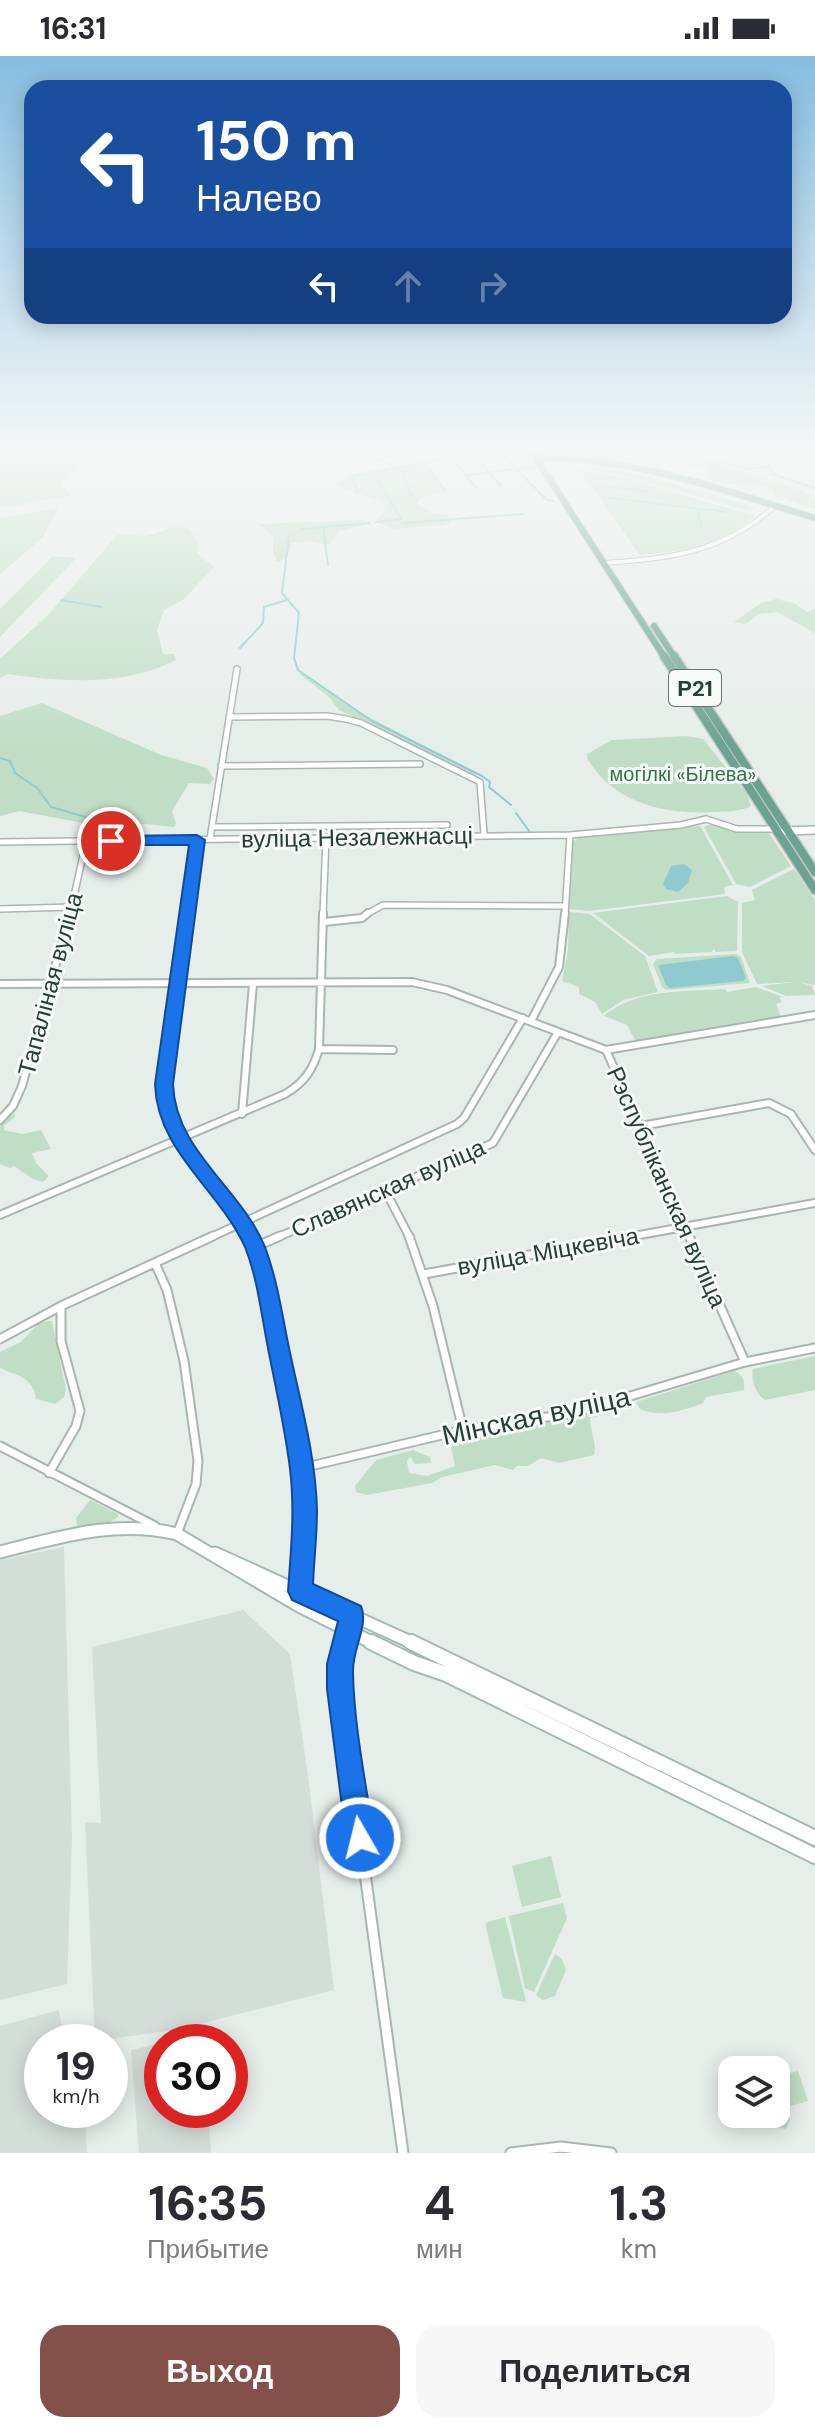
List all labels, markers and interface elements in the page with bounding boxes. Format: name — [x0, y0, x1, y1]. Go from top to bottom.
text: 16:31 — [40, 9, 106, 48]
text: 150 m — [196, 104, 357, 177]
icon: left — [64, 112, 168, 216]
text: Налево — [196, 175, 322, 222]
icon: left — [302, 264, 346, 308]
icon: ahead — [386, 264, 430, 308]
icon: right — [470, 264, 514, 308]
road number: Р21 — [669, 670, 721, 706]
park label: могілкі «Білева» — [610, 761, 756, 787]
pin — [77, 807, 145, 875]
icon: arrive — [89, 819, 133, 863]
street label: вуліца Незалежнасці — [241, 819, 473, 855]
street label: Тапаліная вуліца — [11, 888, 90, 1079]
street label: Рэспубліканская вуліца — [600, 1062, 734, 1313]
street label: Славянская вуліца — [286, 1131, 490, 1245]
street label: вуліца Міцкевіча — [455, 1220, 642, 1282]
street label: Мінская вуліца — [438, 1378, 634, 1454]
position arrow — [318, 1796, 402, 1880]
speed limit sign: 30 — [144, 2024, 248, 2128]
text: 19 — [56, 2040, 96, 2092]
map controls — [718, 2056, 790, 2128]
button: layers — [718, 2056, 790, 2128]
text: km/h — [52, 2083, 100, 2109]
text: 16:35 — [149, 2172, 267, 2235]
text: 4 — [424, 2172, 455, 2235]
text: 1.3 — [610, 2172, 668, 2235]
text: Прибытие — [147, 2232, 269, 2266]
text: мин — [416, 2232, 463, 2266]
text: km — [621, 2232, 657, 2266]
button: Выход — [40, 2325, 400, 2417]
button: Поделиться — [416, 2325, 775, 2417]

